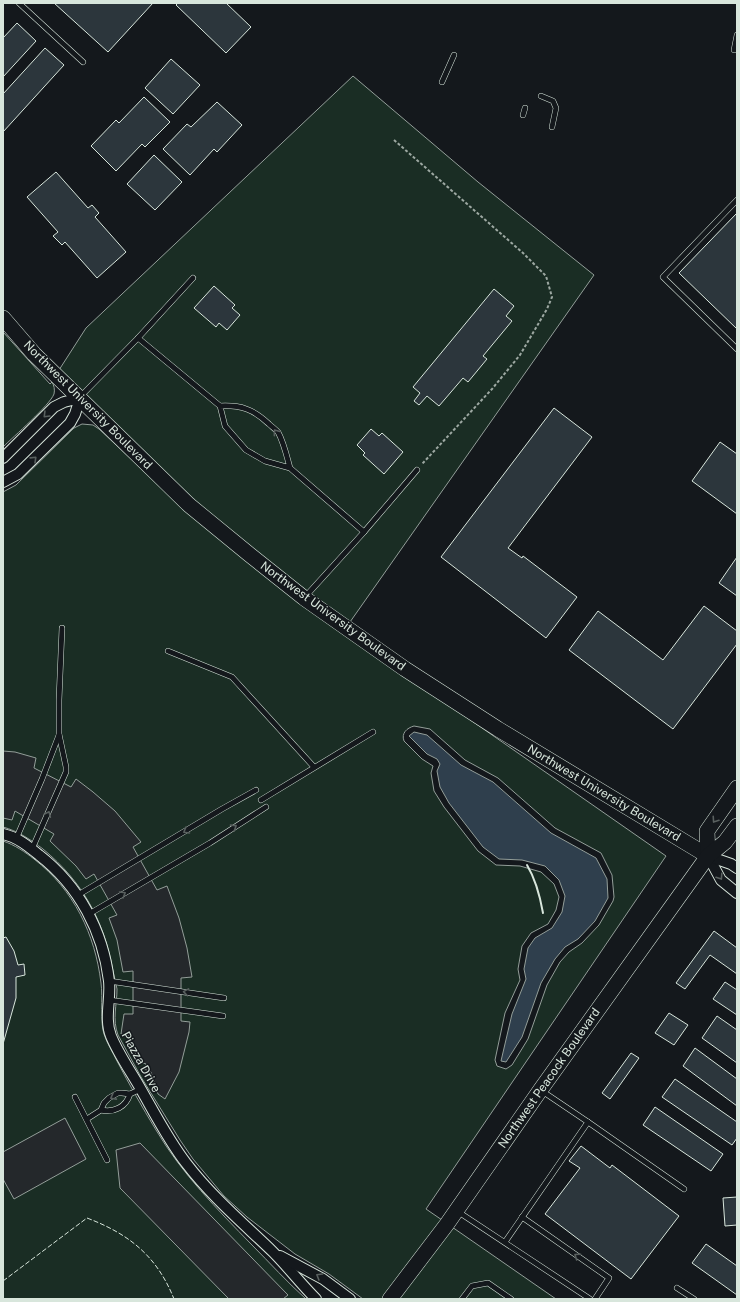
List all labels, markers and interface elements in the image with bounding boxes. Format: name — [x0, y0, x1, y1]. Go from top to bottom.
street label: Northwest University Boulevard — [21, 338, 155, 472]
one-way arrow — [43, 410, 51, 418]
one-way arrow — [274, 430, 281, 437]
one-way arrow — [29, 456, 37, 464]
street label: Northwest University Boulevard — [258, 559, 408, 673]
street label: Northwest University Boulevard — [525, 742, 683, 844]
one-way arrow — [43, 810, 51, 818]
one-way arrow — [713, 815, 720, 822]
one-way arrow — [230, 824, 237, 832]
one-way arrow — [183, 827, 190, 834]
one-way arrow — [715, 872, 722, 879]
one-way arrow — [119, 892, 126, 899]
one-way arrow — [183, 988, 189, 997]
street label: Northwest Peacock Boulevard — [495, 1005, 603, 1151]
street label: Piazza Drive — [119, 1029, 164, 1095]
one-way arrow — [110, 1092, 117, 1099]
one-way arrow — [574, 1253, 581, 1261]
one-way arrow — [316, 1274, 323, 1281]

